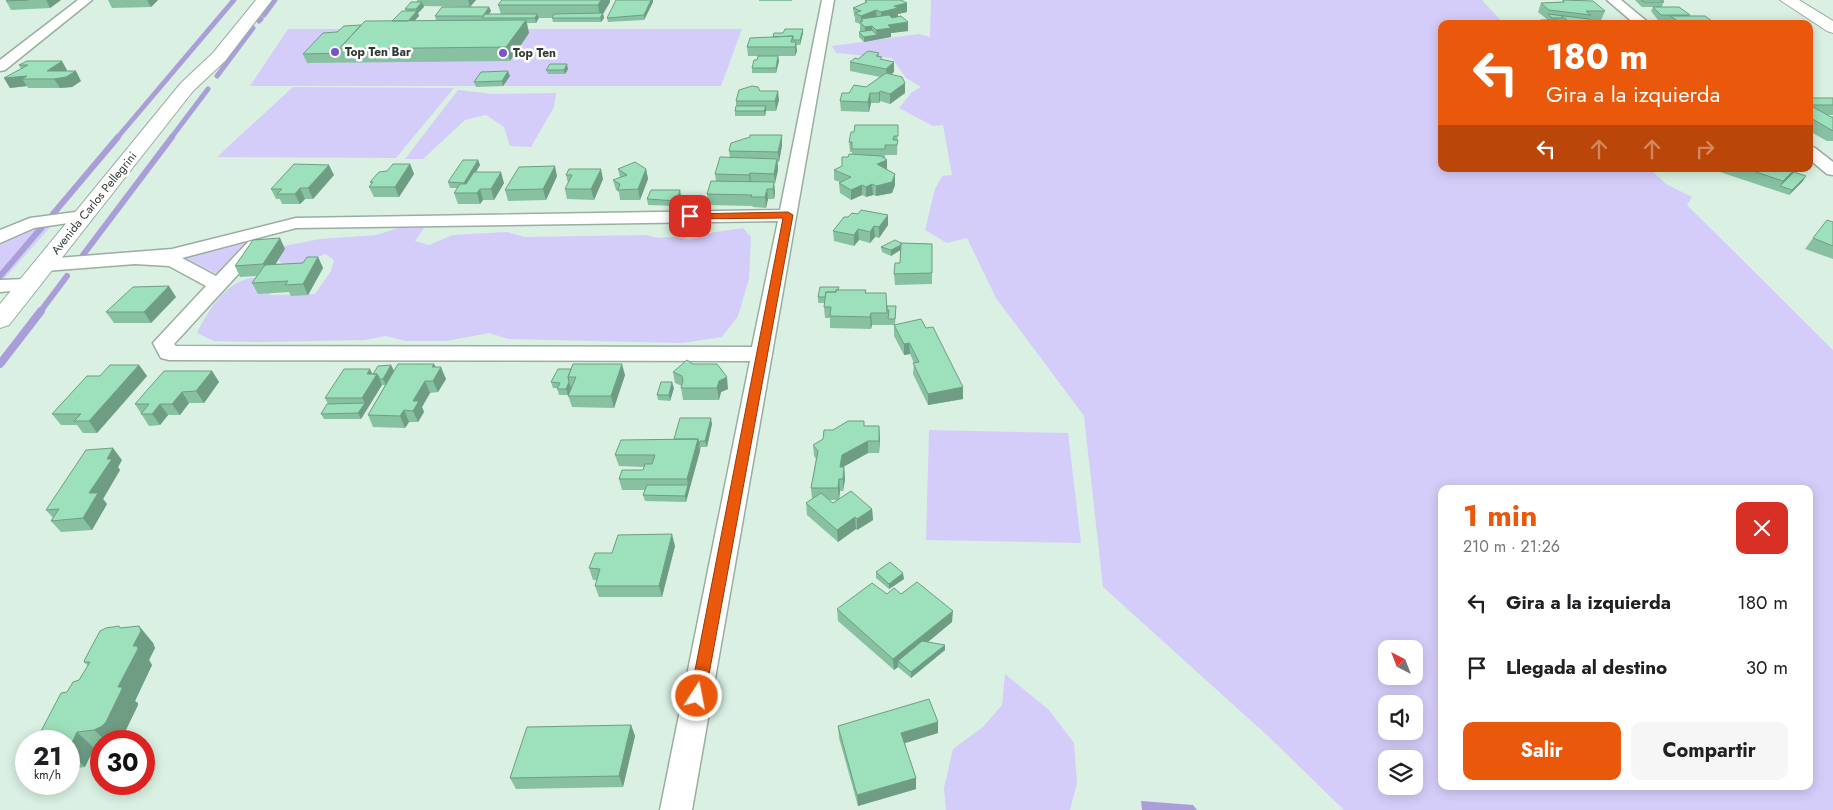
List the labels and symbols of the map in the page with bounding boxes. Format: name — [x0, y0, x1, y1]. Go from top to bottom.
place label: Top Ten Bar — [345, 43, 411, 61]
place label: Top Ten — [513, 44, 556, 62]
marker: Top Ten Bar — [329, 46, 341, 58]
marker: Top Ten — [497, 47, 509, 59]
street label: Avenida Carlos Pellegrini — [47, 148, 141, 258]
pin — [669, 195, 711, 237]
north arrow — [1378, 640, 1422, 685]
position arrow — [670, 669, 722, 721]
speed limit sign: 30 — [90, 730, 155, 795]

